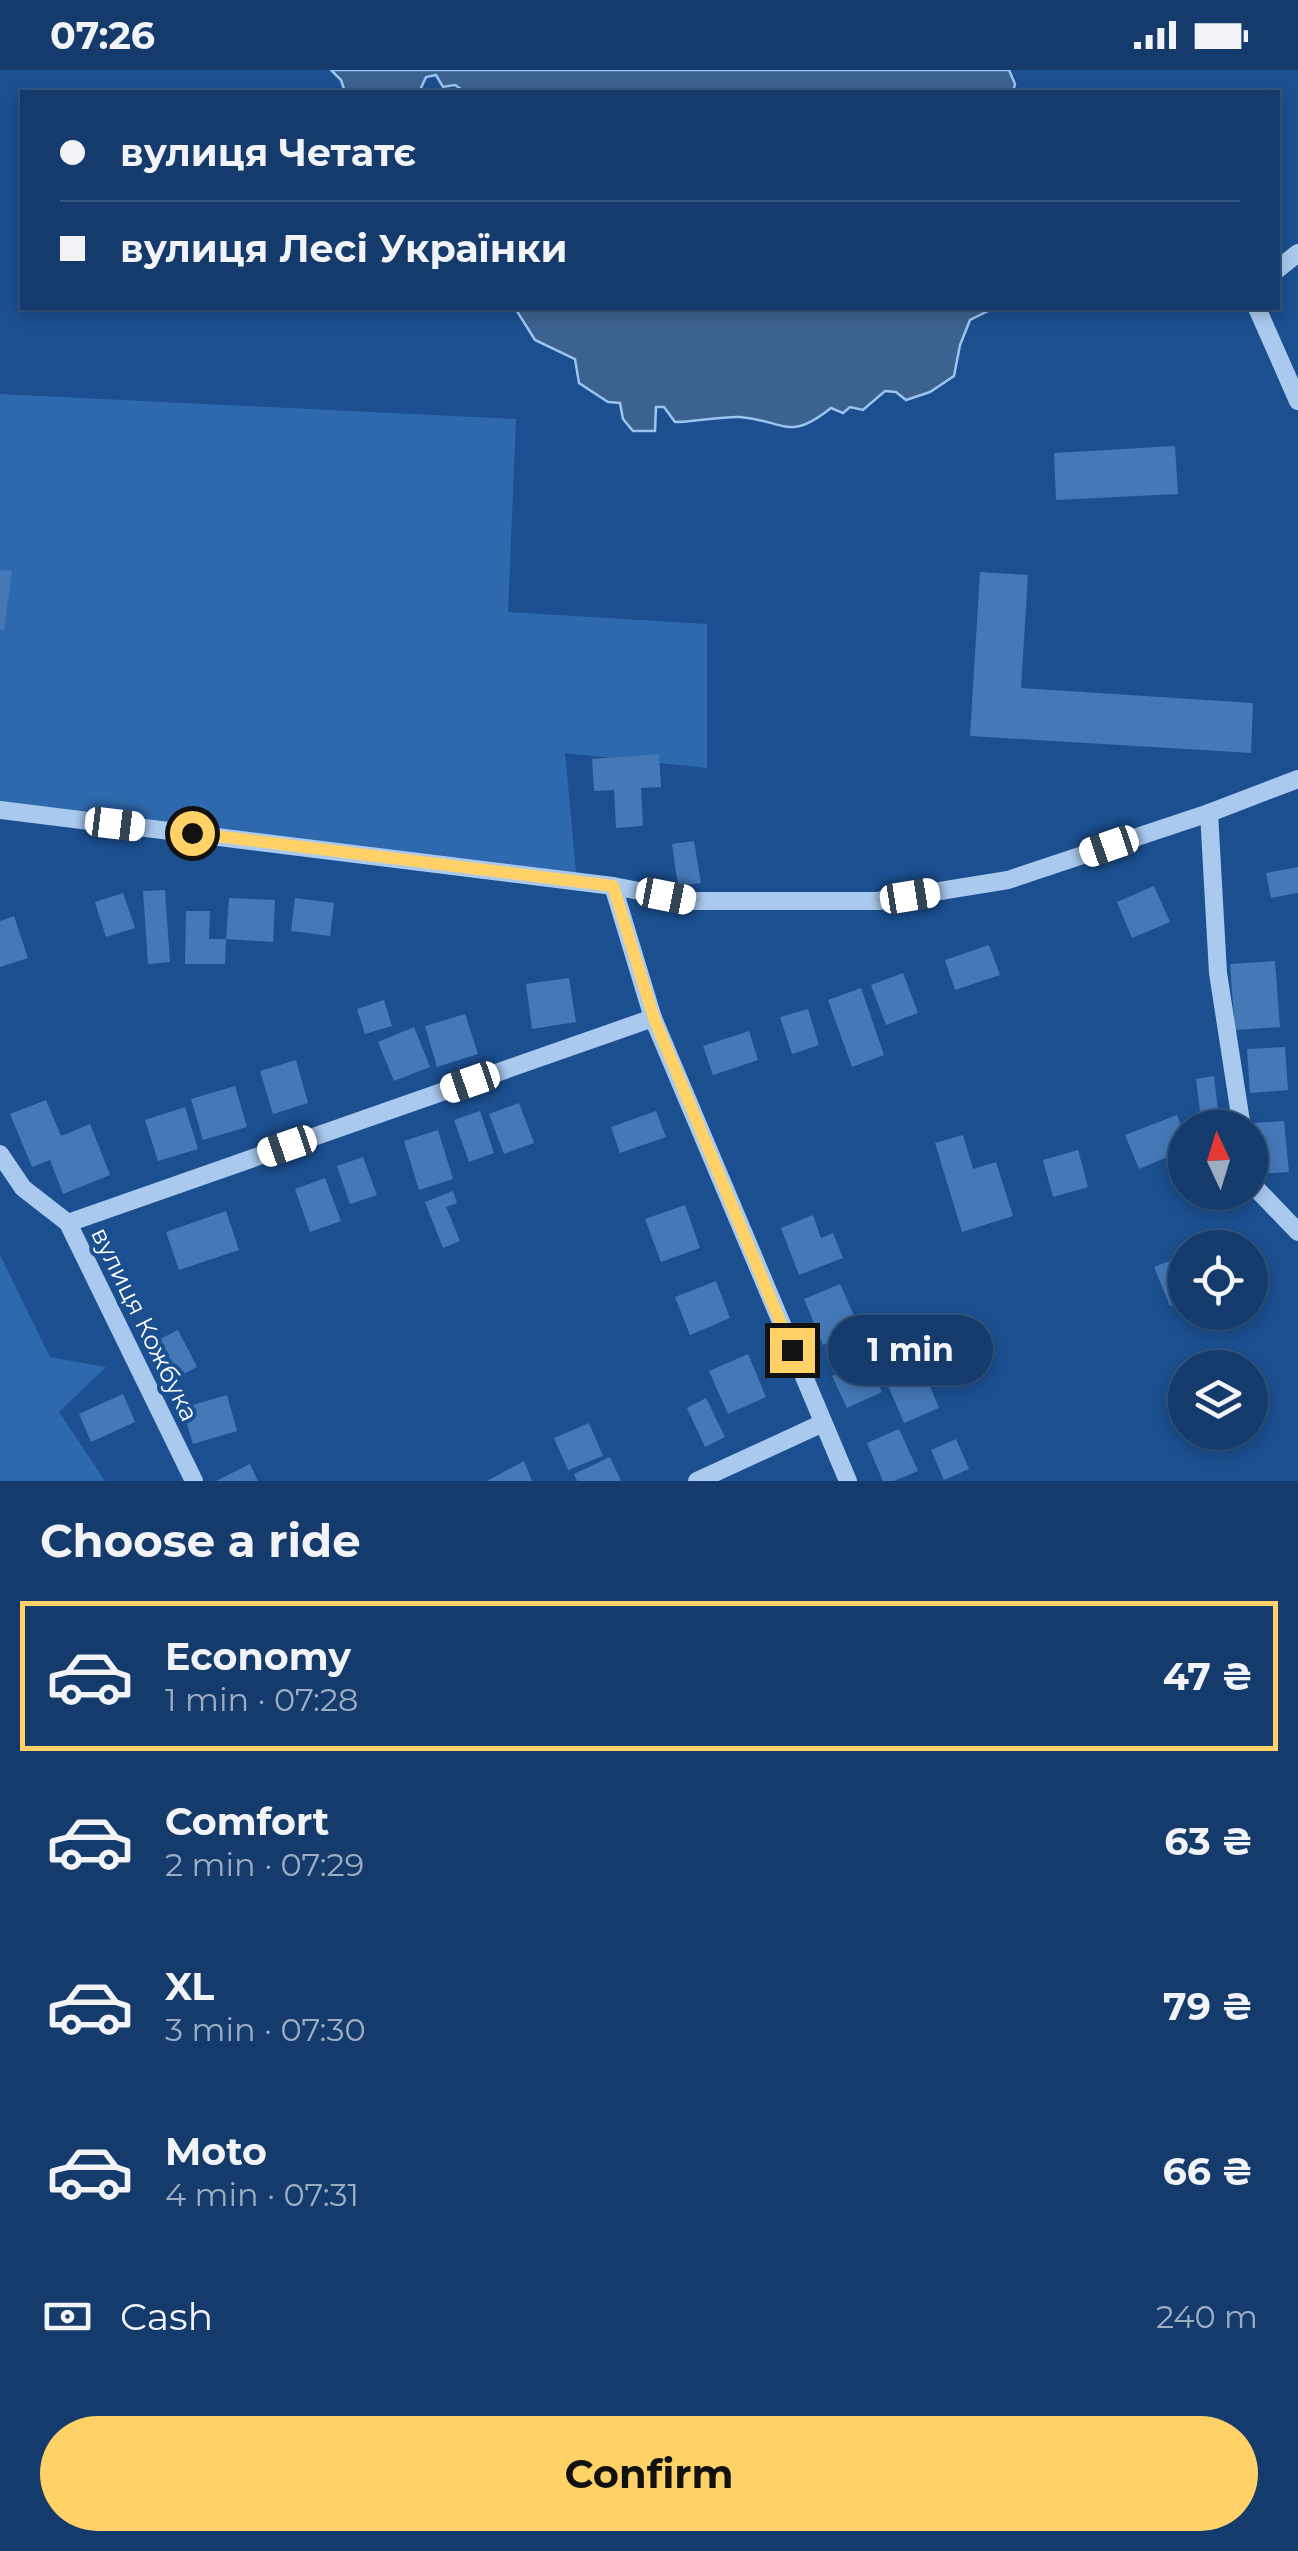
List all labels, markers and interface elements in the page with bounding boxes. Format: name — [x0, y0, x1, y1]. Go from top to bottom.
text: 07:26 — [50, 12, 155, 59]
text: вулиця Четатє — [120, 129, 416, 176]
text: вулиця Лесі Українки — [120, 225, 568, 272]
car — [83, 805, 147, 843]
route start — [170, 811, 215, 856]
car — [1076, 822, 1142, 870]
car — [634, 876, 698, 916]
car — [878, 876, 942, 916]
car — [437, 1058, 503, 1106]
north arrow — [1168, 1110, 1268, 1210]
map controls — [1168, 1110, 1268, 1450]
car — [254, 1122, 320, 1170]
street label: вулиця Кожбука — [85, 1222, 205, 1426]
button: locate — [1168, 1230, 1268, 1330]
callout: 1 min — [827, 1315, 992, 1385]
route end — [770, 1328, 815, 1373]
text: 1 min — [867, 1330, 954, 1369]
button: layers — [1168, 1350, 1268, 1450]
text: Choose a ride — [40, 1513, 361, 1568]
icon: car — [45, 1631, 135, 1721]
text: Economy — [165, 1633, 351, 1680]
text: 47 ₴ — [1163, 1653, 1253, 1700]
text: 1 min · 07:28 — [165, 1680, 358, 1719]
icon: car — [45, 1796, 135, 1886]
text: Comfort — [165, 1798, 329, 1845]
text: 63 ₴ — [1164, 1818, 1253, 1865]
text: 2 min · 07:29 — [165, 1845, 364, 1884]
icon: car — [45, 1961, 135, 2051]
text: XL — [165, 1963, 214, 2010]
text: 79 ₴ — [1163, 1983, 1253, 2030]
text: 3 min · 07:30 — [165, 2010, 366, 2049]
icon: car — [45, 2126, 135, 2216]
text: Moto — [165, 2128, 267, 2175]
text: 66 ₴ — [1162, 2148, 1253, 2195]
text: 4 min · 07:31 — [165, 2175, 359, 2214]
icon: cash — [40, 2289, 95, 2344]
text: Cash — [120, 2293, 213, 2340]
text: 240 m — [1156, 2297, 1258, 2336]
button: Confirm — [40, 2416, 1258, 2531]

